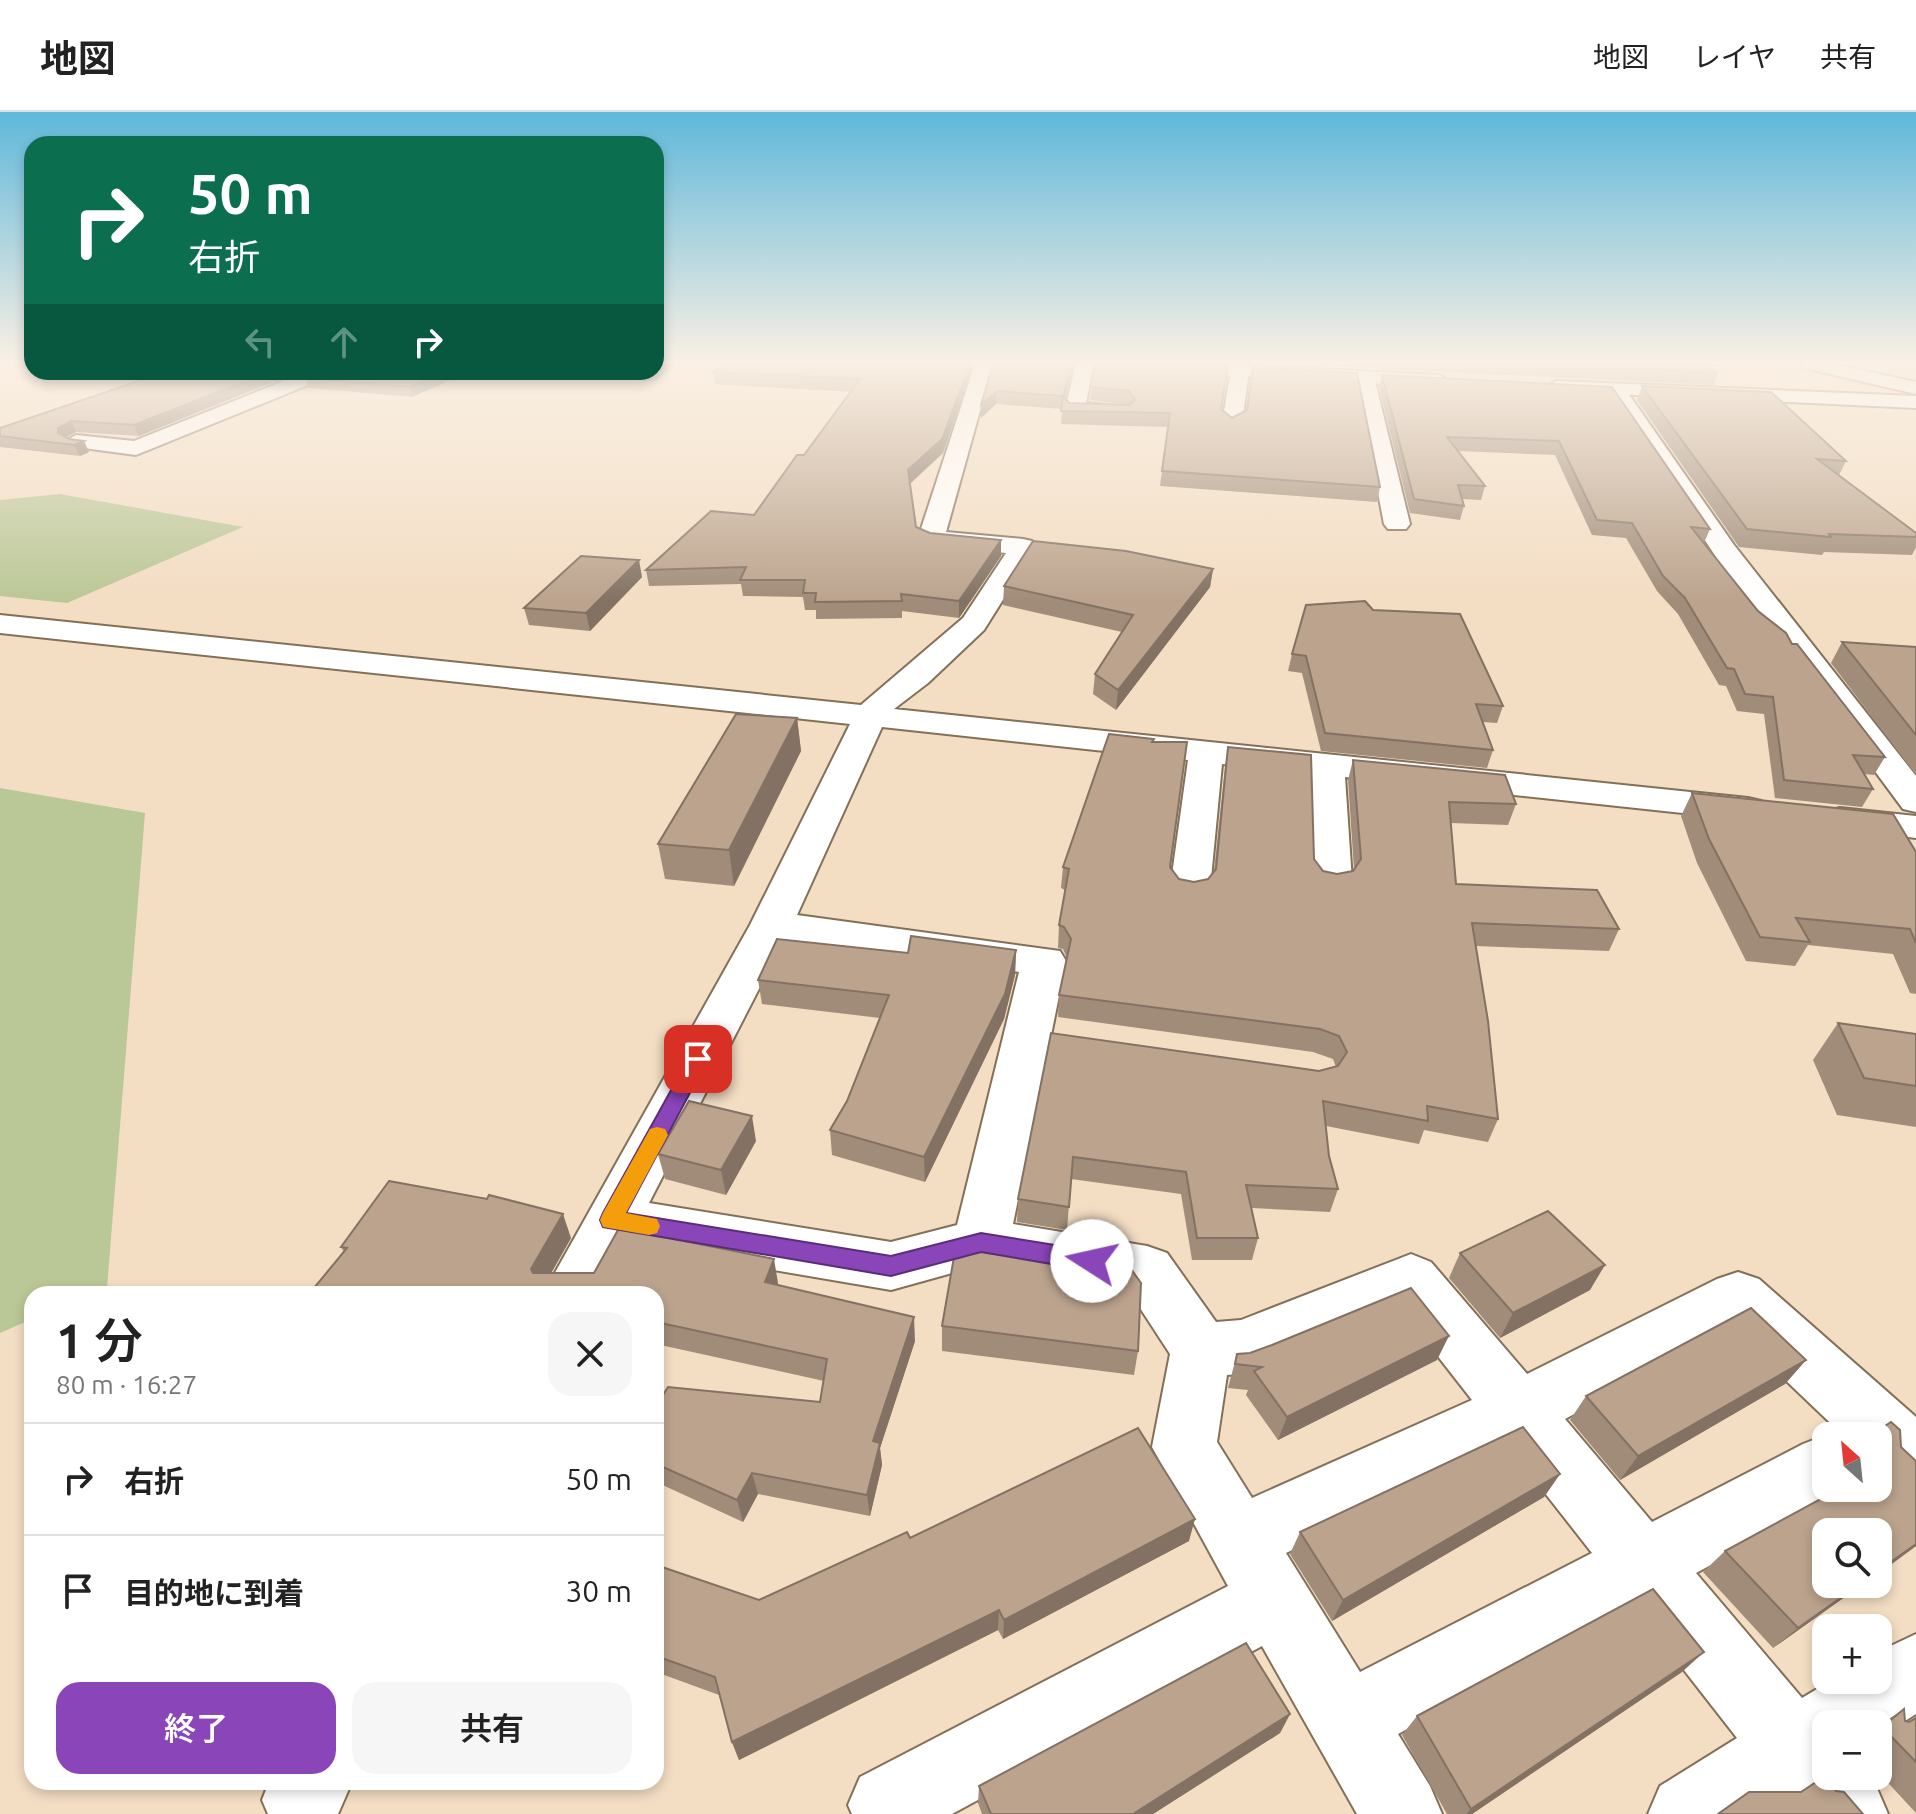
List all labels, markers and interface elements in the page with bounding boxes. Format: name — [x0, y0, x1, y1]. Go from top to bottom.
text: 地図 — [40, 37, 116, 79]
text: 地図 — [1593, 41, 1649, 72]
text: レイヤ — [1693, 41, 1776, 72]
text: 共有 — [1820, 41, 1876, 72]
text: 50 m — [188, 162, 313, 225]
icon: right — [56, 168, 160, 272]
text: 右折 — [188, 236, 260, 277]
icon: left — [238, 320, 282, 364]
icon: ahead — [322, 320, 366, 364]
icon: right — [406, 320, 450, 364]
pin — [664, 1025, 732, 1093]
icon: arrive — [676, 1037, 720, 1081]
position arrow — [1050, 1219, 1134, 1303]
button: close — [548, 1312, 632, 1396]
text: 1 分 — [56, 1313, 142, 1367]
text: 80 m · 16:27 — [56, 1370, 197, 1399]
north arrow — [1812, 1422, 1892, 1502]
map controls — [1812, 1422, 1892, 1790]
icon: right — [56, 1457, 100, 1501]
text: 50 m — [565, 1462, 632, 1496]
text: 右折 — [124, 1464, 184, 1498]
button: search — [1812, 1518, 1892, 1598]
icon: arrive — [56, 1569, 100, 1613]
text: 30 m — [565, 1574, 632, 1608]
text: 目的地に到着 — [124, 1576, 304, 1610]
button: + — [1812, 1614, 1892, 1694]
button: 終了 — [56, 1682, 336, 1774]
button: 共有 — [352, 1682, 632, 1774]
button: − — [1812, 1710, 1892, 1790]

